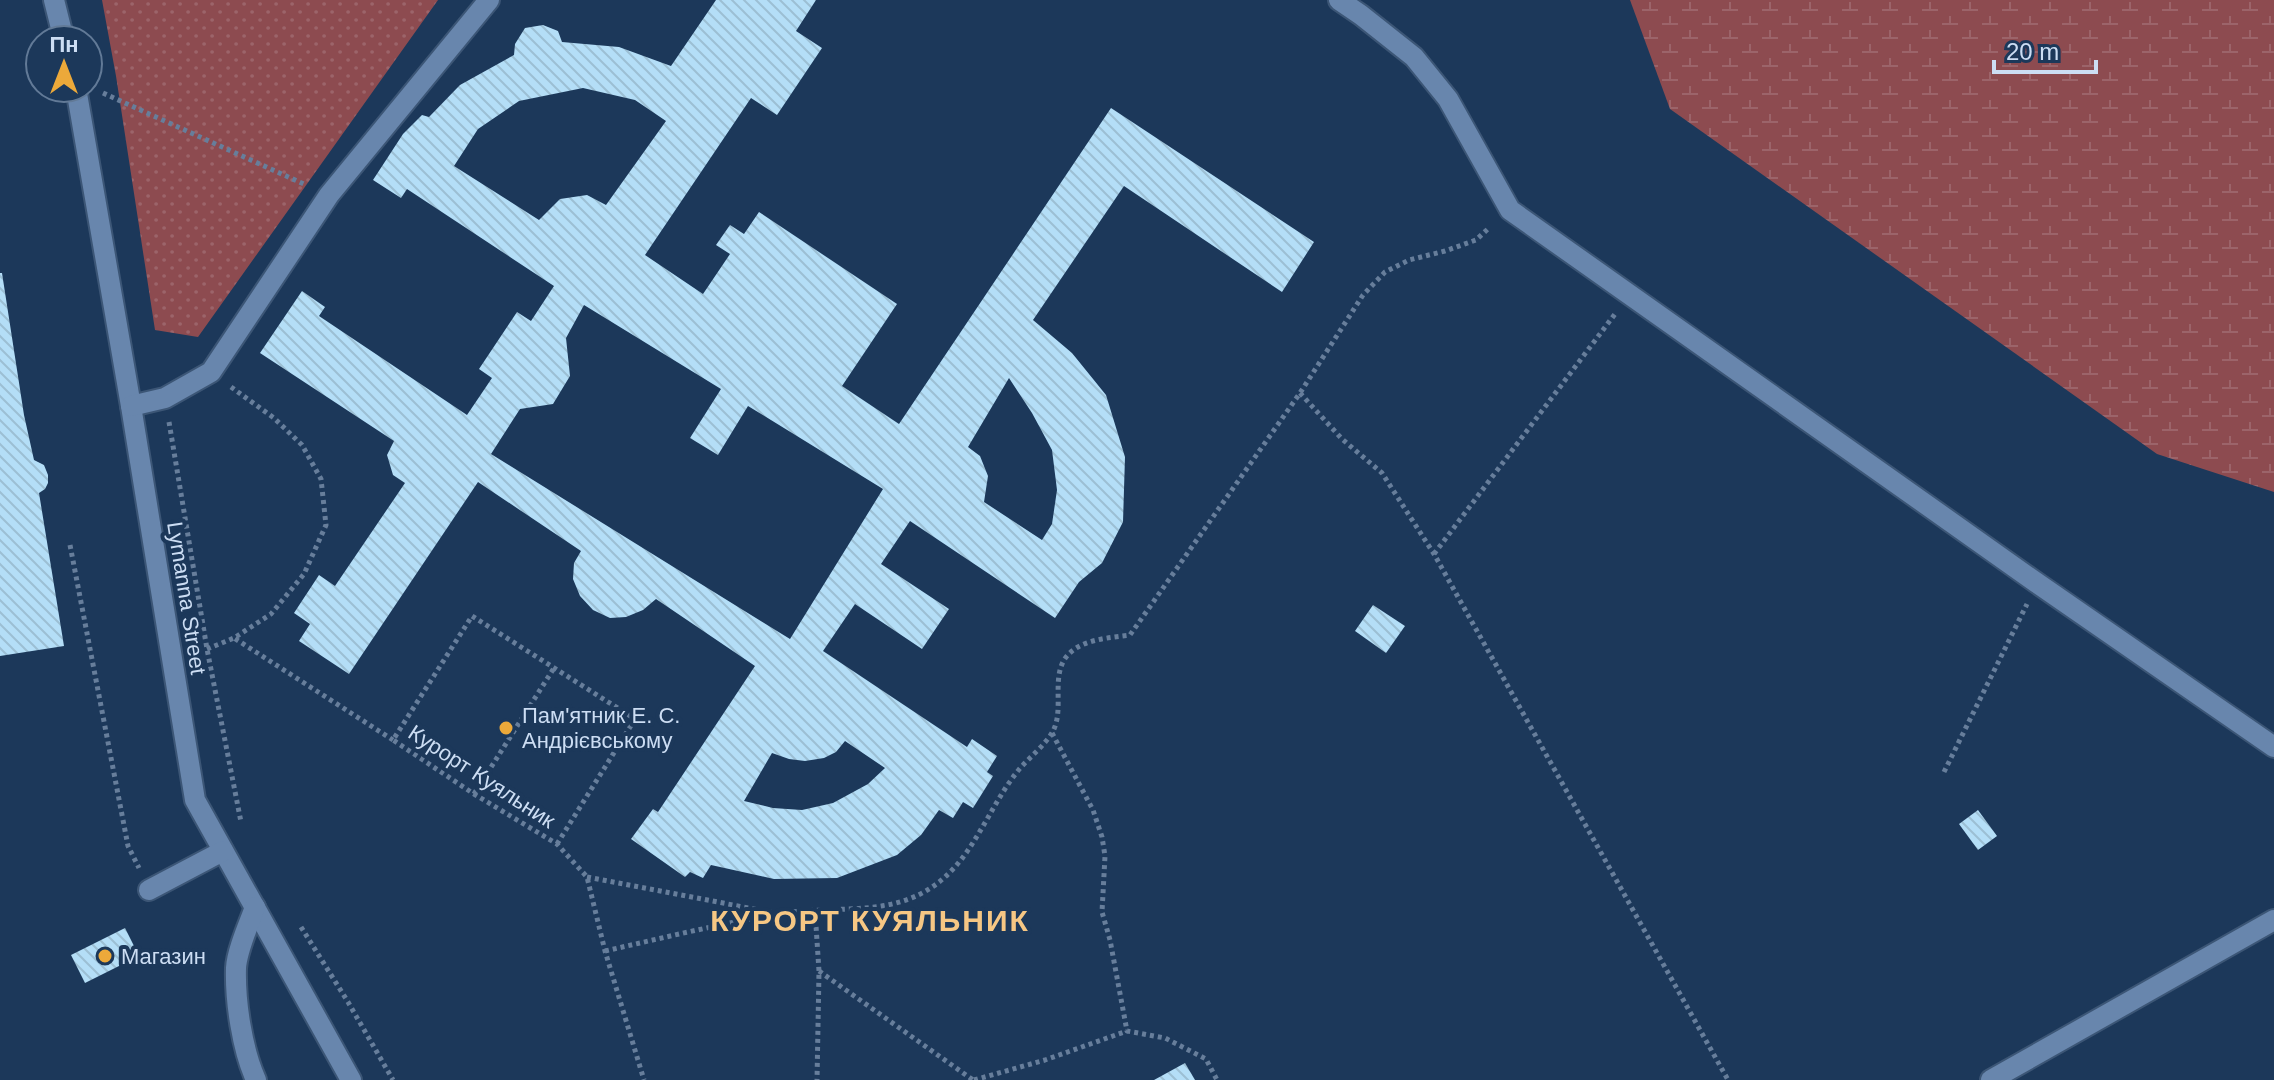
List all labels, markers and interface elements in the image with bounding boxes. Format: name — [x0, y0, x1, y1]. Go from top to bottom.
north arrow — [24, 24, 104, 104]
scale bar — [1994, 24, 2096, 74]
text: Пн — [49, 32, 79, 57]
text: 20 m — [2006, 38, 2059, 65]
street label: Lymanna Street — [162, 520, 211, 676]
place label: Пам'ятник Е. С. Андрієвському — [522, 703, 680, 753]
marker: Пам'ятник Е. С. Андрієвському — [497, 719, 515, 737]
street label: Курорт Куяльник — [404, 720, 560, 833]
district label: КУРОРТ КУЯЛЬНИК — [710, 904, 1030, 937]
place label: Магазин — [121, 944, 206, 969]
marker: Магазин — [96, 947, 114, 965]

